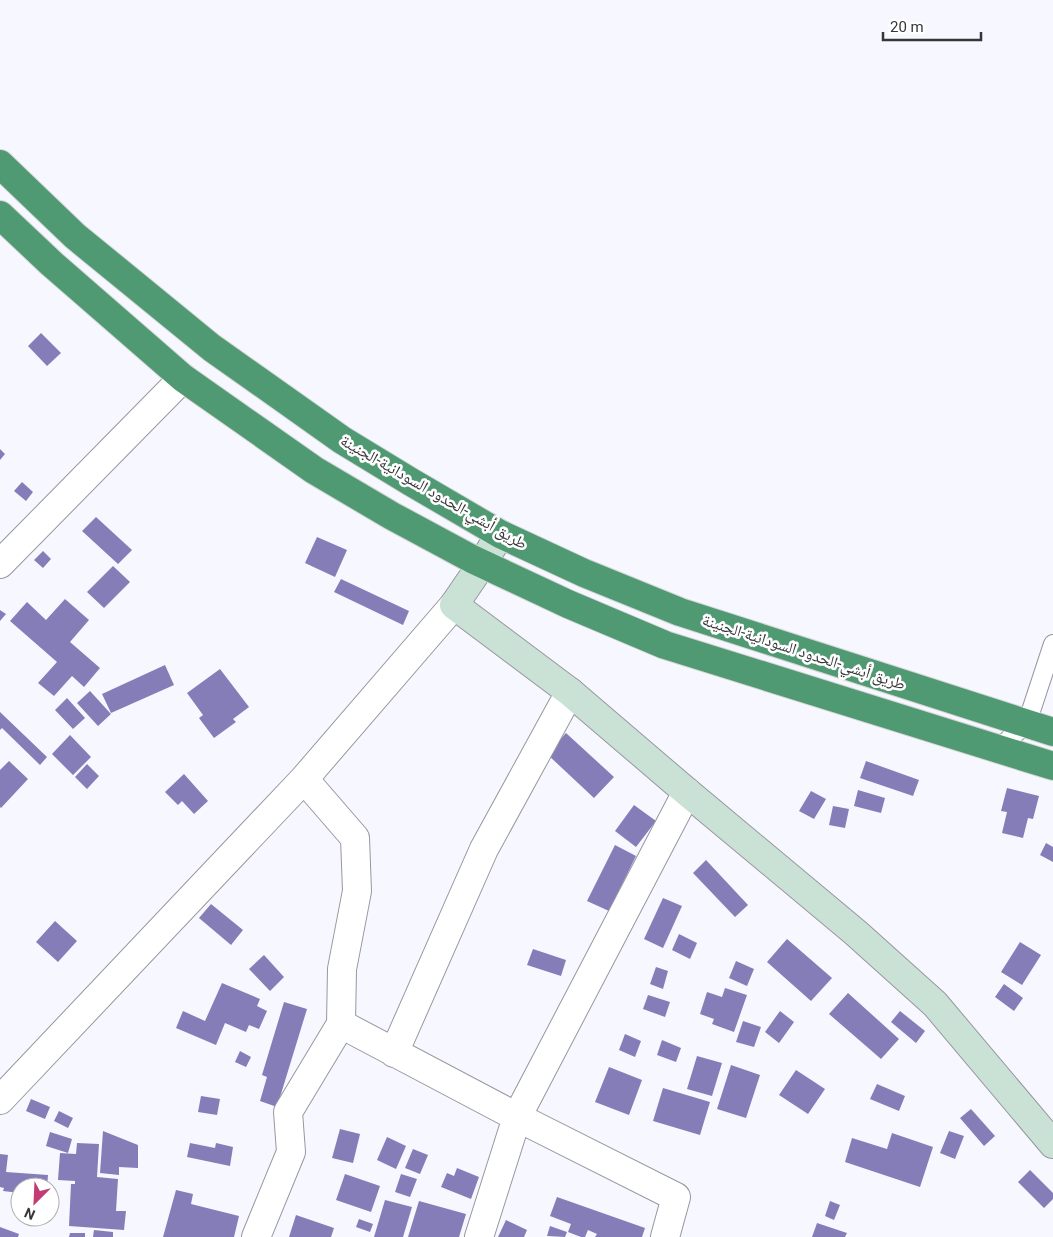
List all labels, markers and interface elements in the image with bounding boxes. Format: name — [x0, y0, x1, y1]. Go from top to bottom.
scale bar — [883, 10, 980, 42]
text: 20 m — [890, 18, 924, 36]
street label: طريق أبشي-الحدود السودانية-الجنينة — [336, 431, 531, 556]
street label: طريق أبشي-الحدود السودانية-الجنينة — [699, 610, 908, 697]
north arrow — [10, 1177, 60, 1227]
text: N — [22, 1205, 37, 1223]

